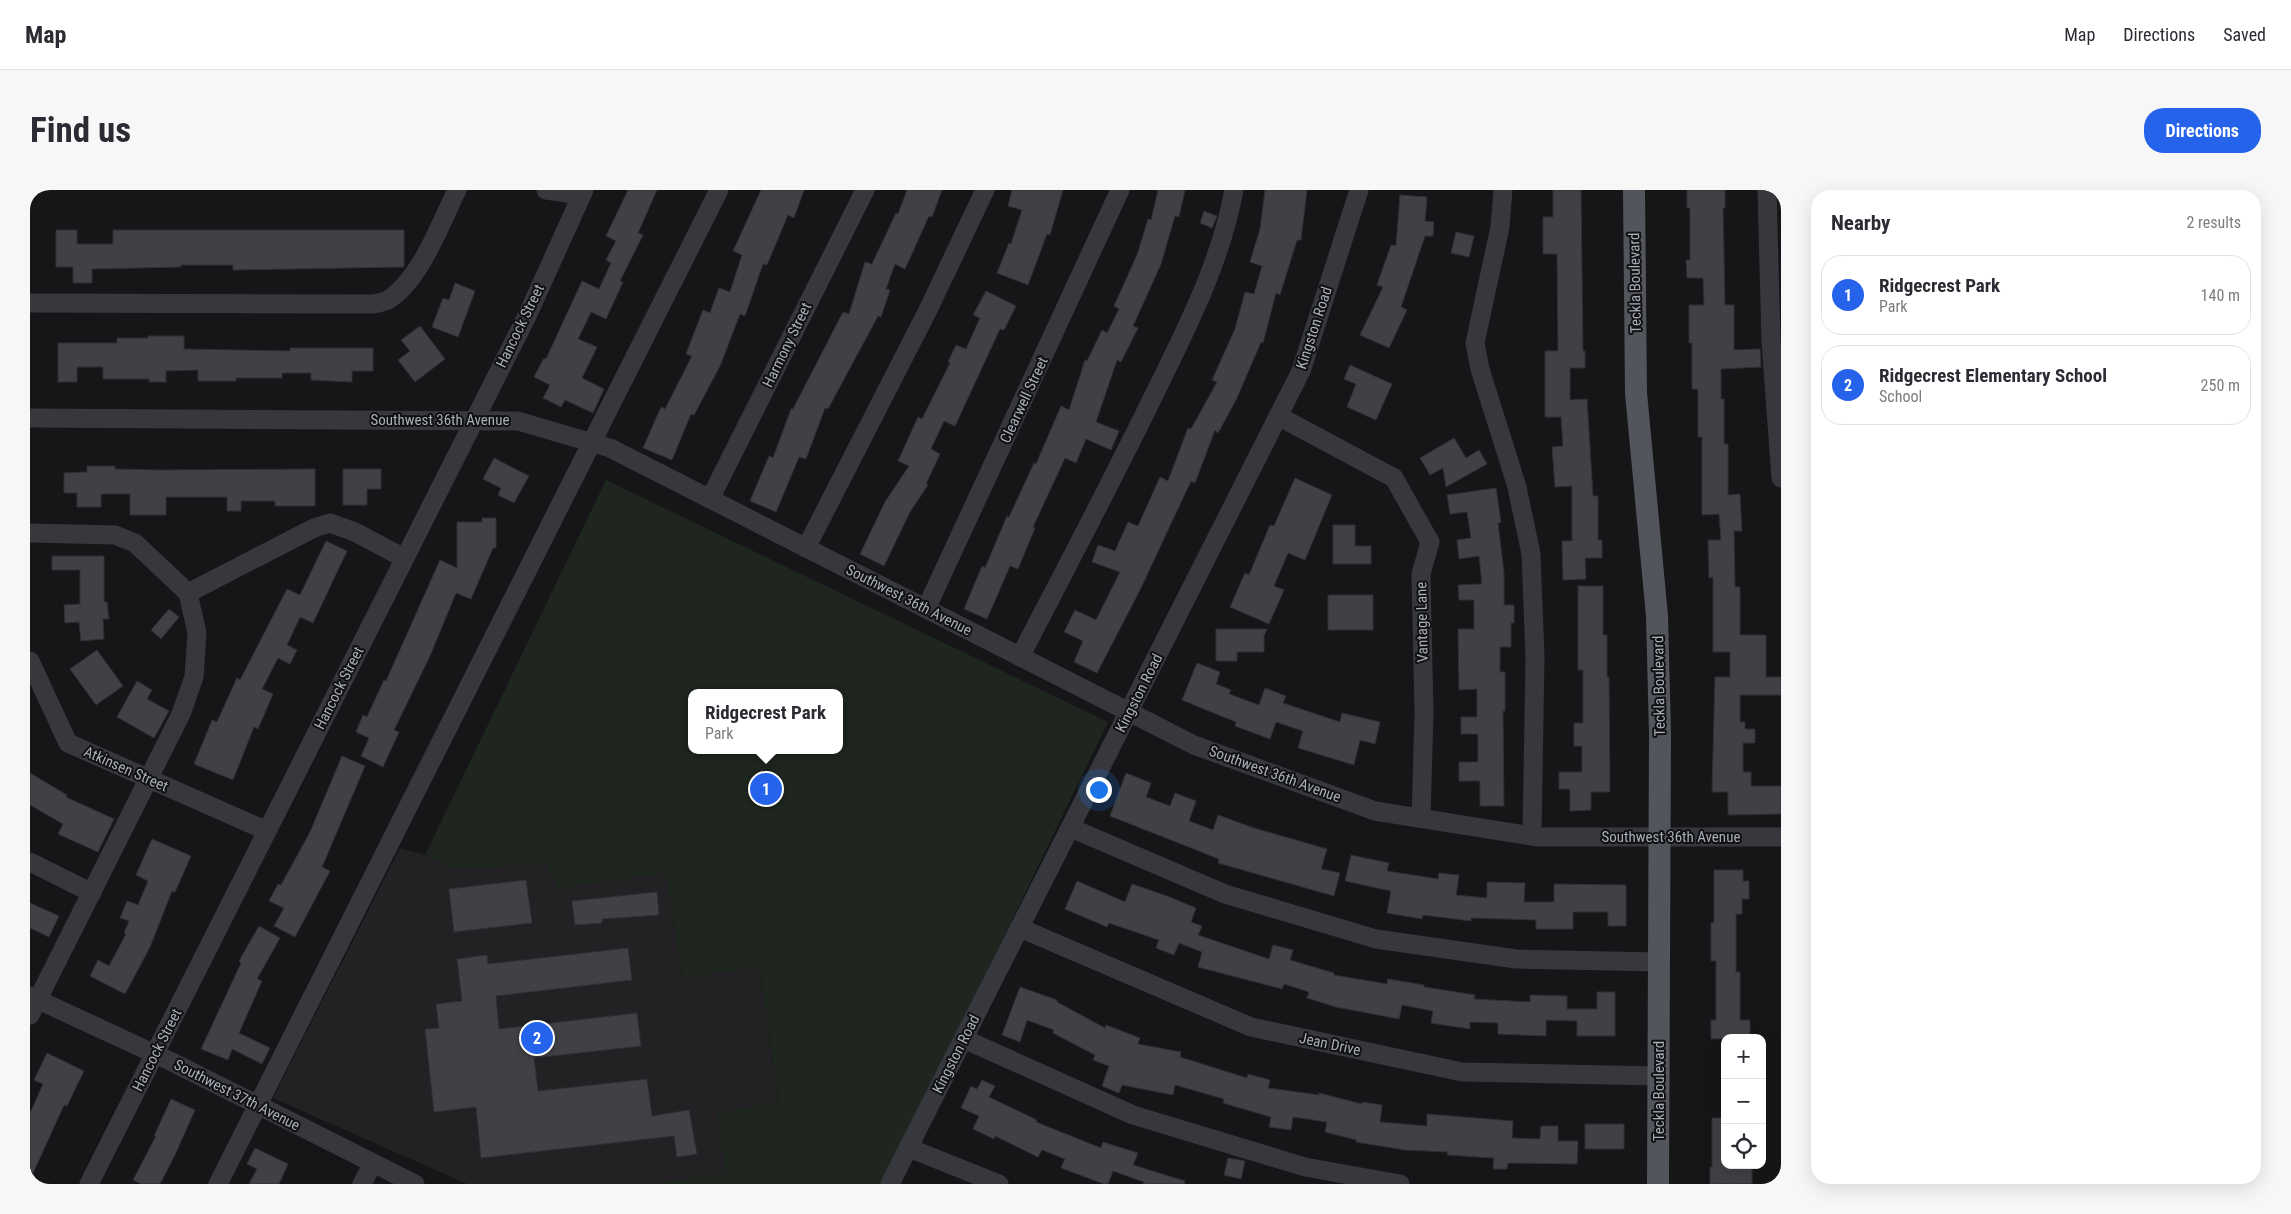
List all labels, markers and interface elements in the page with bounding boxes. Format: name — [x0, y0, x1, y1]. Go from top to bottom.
text: Map — [25, 21, 66, 49]
text: Map — [2064, 24, 2095, 45]
text: Directions — [2123, 24, 2195, 45]
text: Saved — [2223, 24, 2266, 45]
button: Directions — [2144, 108, 2261, 153]
text: Find us — [30, 110, 131, 151]
text: Nearby — [1831, 211, 1890, 235]
text: 2 results — [2186, 213, 2241, 232]
street label: Teckla Boulevard — [1625, 233, 1645, 333]
text: Ridgecrest Park — [1879, 274, 2000, 297]
street label: Hancock Street — [492, 281, 548, 371]
street label: Kingston Road — [1292, 284, 1336, 372]
text: 1 — [1844, 286, 1852, 305]
text: 140 m — [2201, 286, 2240, 305]
text: Park — [1879, 297, 1908, 316]
street label: Harmony Street — [759, 300, 815, 390]
street label: Clearwell Street — [996, 354, 1052, 446]
text: Ridgecrest Elementary School — [1879, 364, 2107, 387]
text: 2 — [1844, 376, 1852, 395]
text: 250 m — [2201, 376, 2240, 395]
text: School — [1879, 387, 1922, 406]
street label: Southwest 36th Avenue — [371, 411, 509, 429]
street label: Southwest 36th Avenue — [843, 560, 975, 640]
street label: Vantage Lane — [1412, 582, 1432, 662]
street label: Teckla Boulevard — [1649, 636, 1669, 736]
street label: Hancock Street — [310, 644, 368, 732]
street label: Kingston Road — [1112, 651, 1166, 735]
popup — [688, 689, 843, 754]
text: Ridgecrest Park — [705, 701, 826, 724]
text: Park — [705, 724, 733, 743]
street label: Atkinsen Street — [81, 742, 171, 796]
street label: Southwest 36th Avenue — [1207, 742, 1343, 806]
pin: 1 — [750, 770, 782, 808]
your location — [1086, 777, 1112, 803]
street label: Southwest 36th Avenue — [1602, 828, 1740, 846]
street label: Hancock Street — [128, 1006, 186, 1094]
street label: Kingston Road — [929, 1012, 983, 1096]
pin: 2 — [521, 1019, 553, 1057]
street label: Jean Drive — [1298, 1029, 1362, 1059]
map controls — [1721, 1034, 1766, 1169]
button: + — [1721, 1034, 1766, 1079]
street label: Teckla Boulevard — [1650, 1041, 1668, 1141]
street label: Southwest 37th Avenue — [171, 1055, 303, 1135]
button: − — [1721, 1079, 1766, 1124]
button: locate — [1721, 1124, 1766, 1169]

